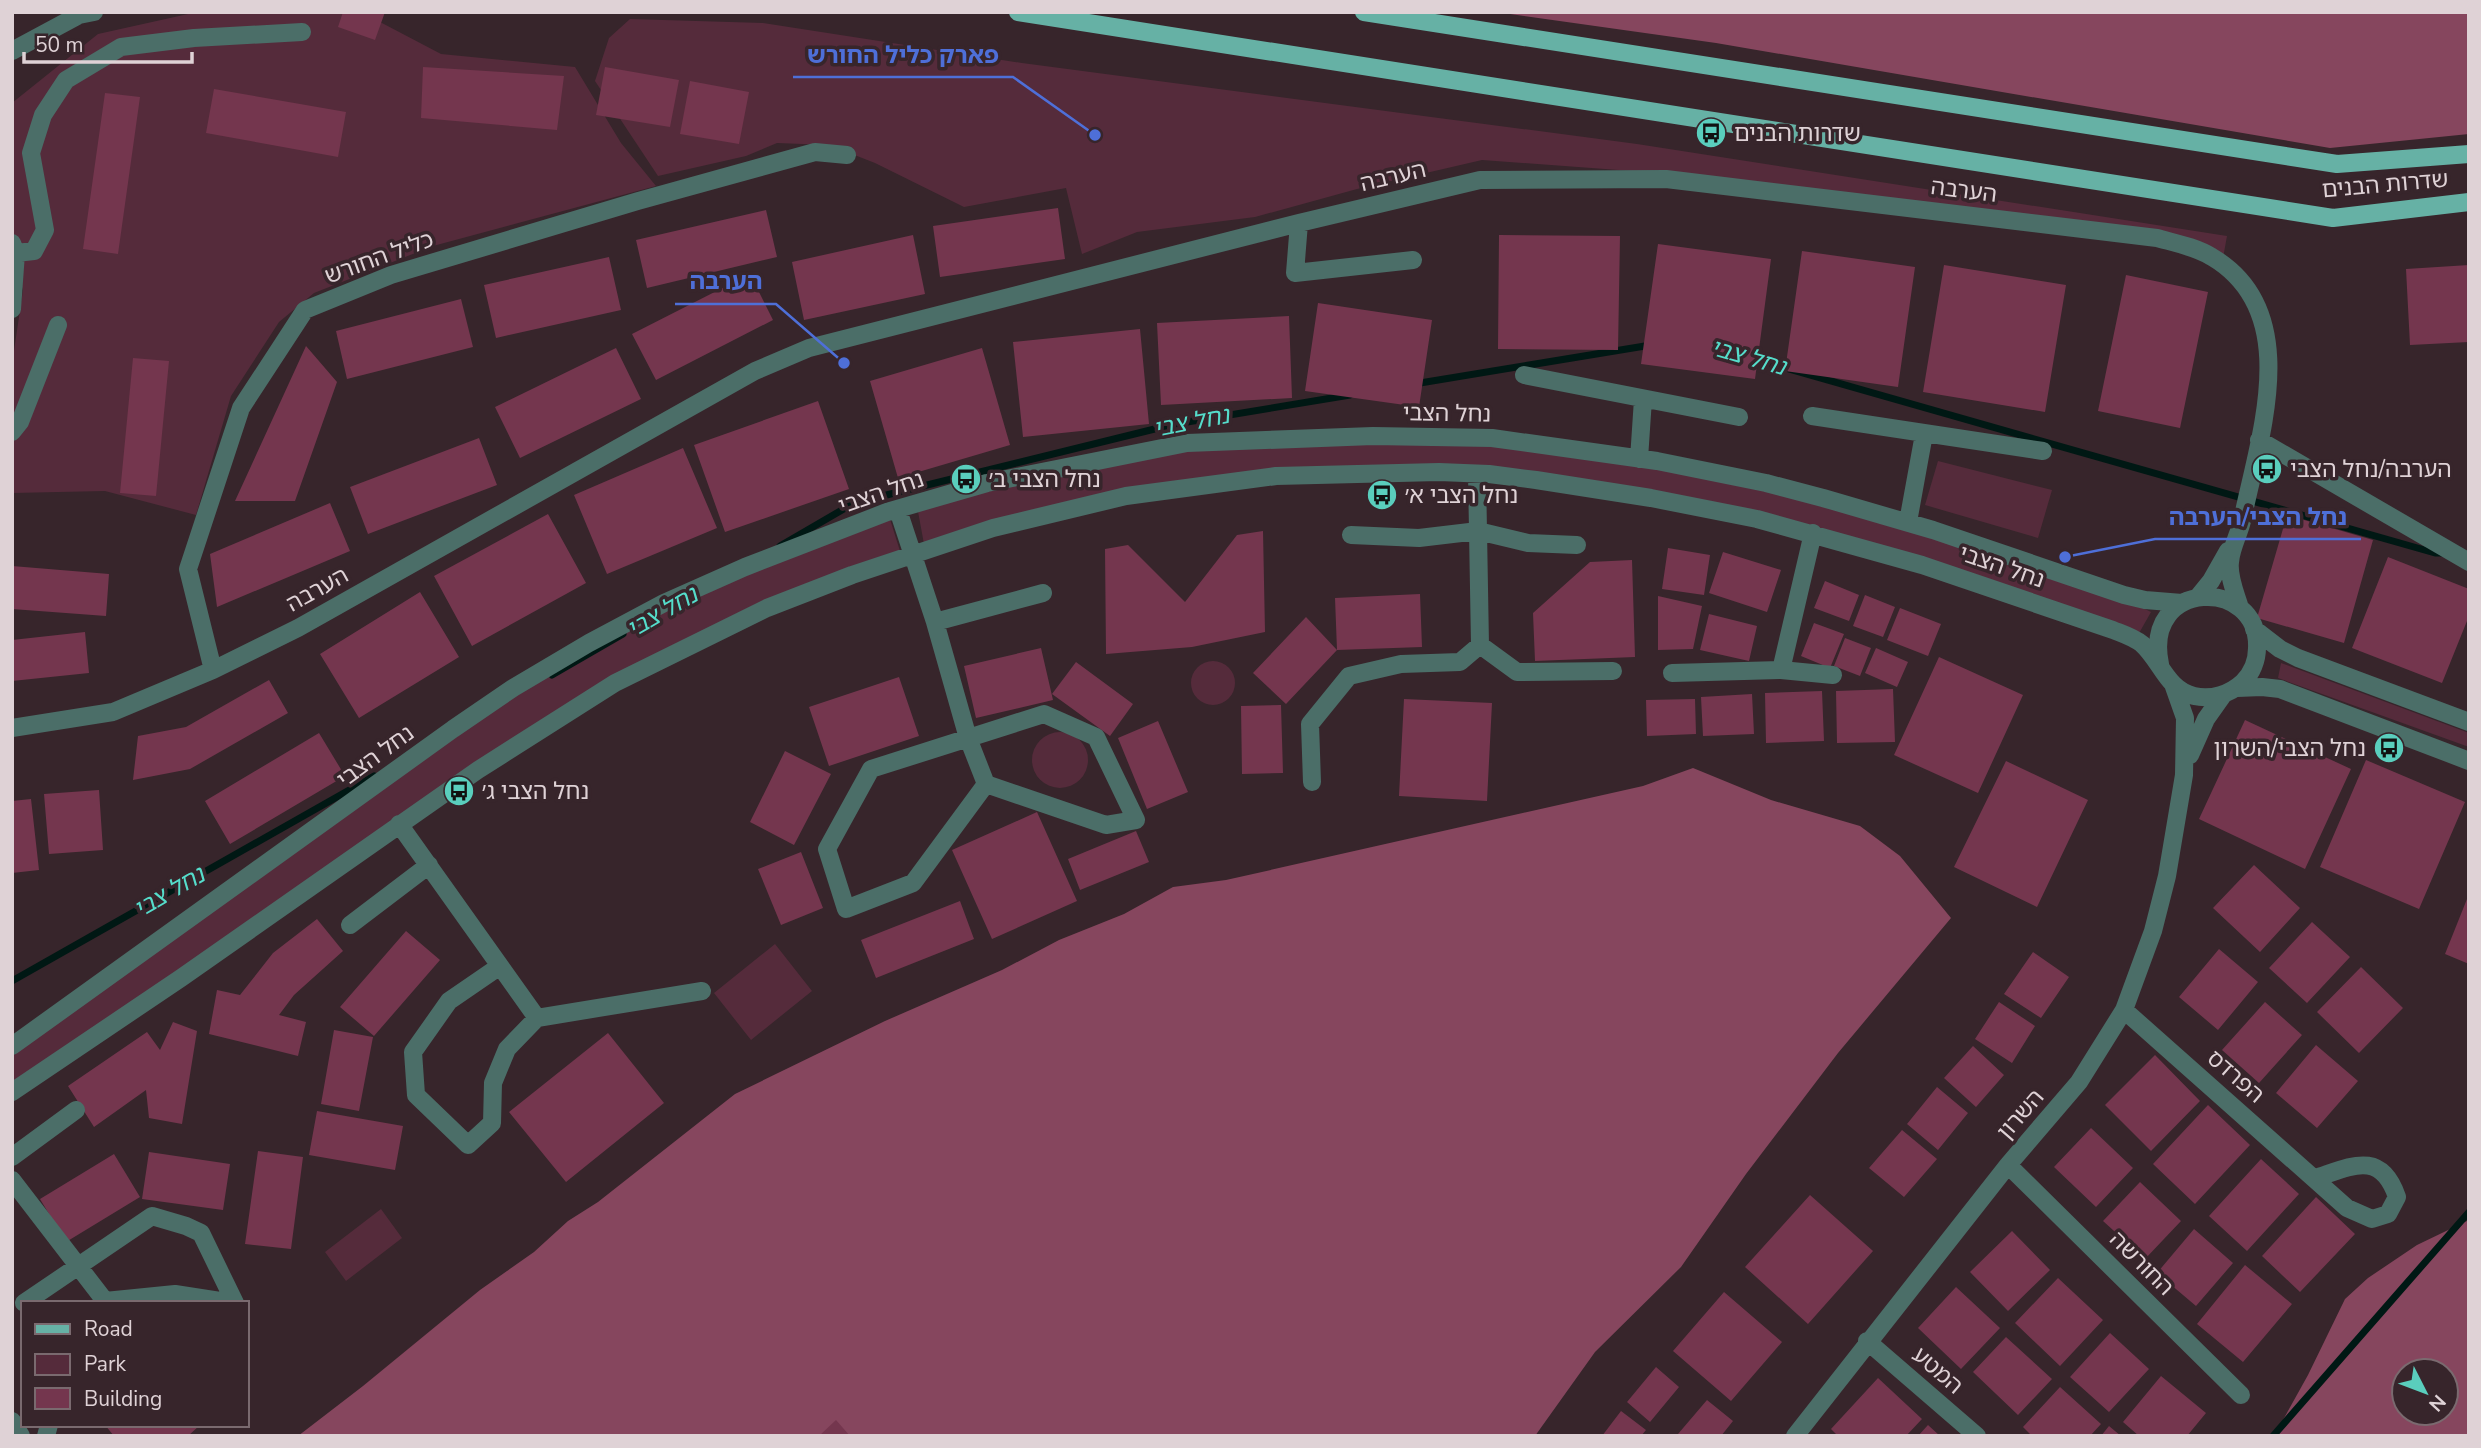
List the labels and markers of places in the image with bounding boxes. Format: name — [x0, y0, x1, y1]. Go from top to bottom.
callout: פארק כליל החורש — [793, 32, 1013, 77]
bus stop icon: שדרות הבנים — [1694, 116, 1728, 150]
place label: שדרות הבנים — [1734, 118, 1861, 149]
callout: הערבה — [675, 259, 776, 304]
bus stop icon: הערבה/נחל הצבי — [2250, 452, 2284, 486]
place label: הערבה/נחל הצבי — [2290, 454, 2452, 485]
bus stop icon: נחל הצבי ב׳ — [949, 462, 983, 496]
place label: נחל הצבי ב׳ — [989, 464, 1101, 495]
bus stop icon: נחל הצבי א׳ — [1365, 478, 1399, 512]
place label: נחל הצבי א׳ — [1405, 480, 1518, 511]
callout: נחל הצבי/הערבה — [2155, 494, 2361, 539]
bus stop icon: נחל הצבי/השרון — [2372, 731, 2406, 765]
place label: נחל הצבי/השרון — [2213, 733, 2366, 764]
bus stop icon: נחל הצבי ג׳ — [442, 774, 476, 808]
place label: נחל הצבי ג׳ — [482, 776, 589, 807]

